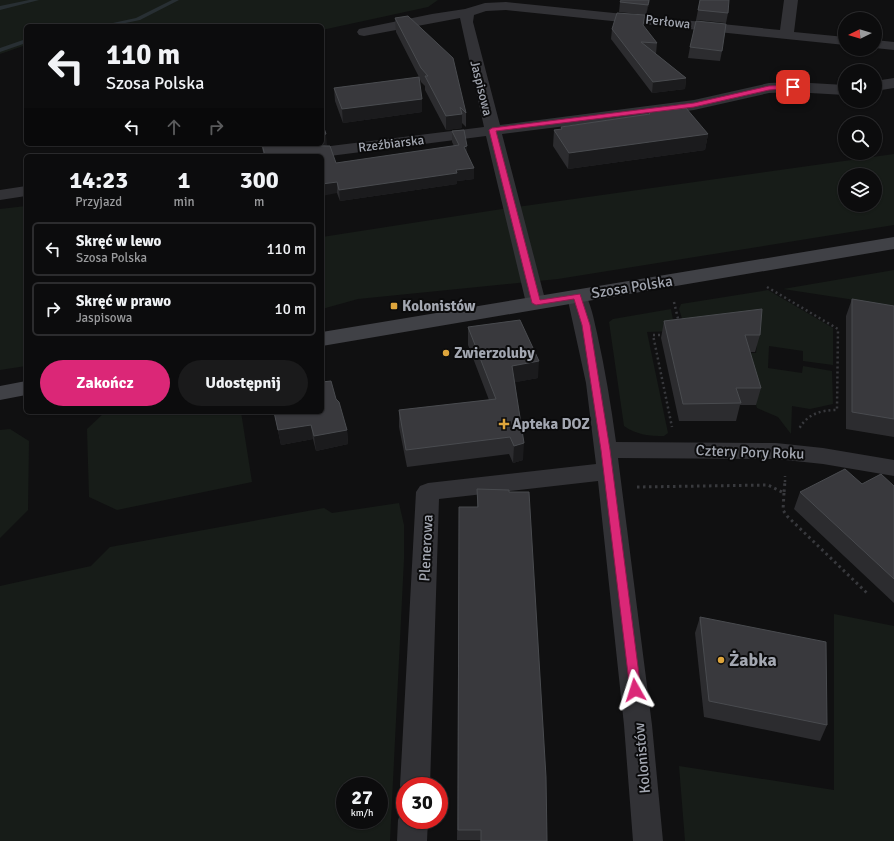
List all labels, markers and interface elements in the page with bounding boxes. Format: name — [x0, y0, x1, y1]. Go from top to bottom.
street label: Perłowa — [645, 12, 691, 32]
north arrow — [838, 12, 882, 56]
map controls — [838, 12, 882, 212]
text: 110 m — [106, 38, 180, 72]
icon: left — [40, 40, 92, 92]
street label: Jaspisowa — [466, 59, 496, 118]
button: sound — [838, 64, 882, 108]
pin — [776, 70, 810, 104]
text: Szosa Polska — [106, 72, 204, 94]
icon: arrive — [782, 76, 804, 98]
icon: left — [121, 116, 143, 138]
icon: ahead — [163, 116, 185, 138]
icon: right — [205, 116, 227, 138]
button: search — [838, 116, 882, 160]
street label: Rzeźbiarska — [357, 132, 425, 156]
text: 14:23 — [69, 165, 128, 195]
text: 1 — [178, 165, 190, 195]
text: 300 — [240, 165, 279, 195]
button: layers — [838, 168, 882, 212]
text: Przyjazd — [75, 194, 122, 210]
text: min — [174, 194, 195, 210]
text: m — [254, 194, 264, 210]
text: Skręć w lewo — [76, 232, 161, 250]
icon: left — [42, 238, 64, 260]
text: 110 m — [266, 240, 306, 258]
text: Szosa Polska — [76, 250, 147, 266]
street label: Szosa Polska — [590, 272, 674, 302]
text: Skręć w prawo — [76, 292, 171, 310]
place label: Kolonistów — [402, 297, 476, 315]
icon: right — [42, 298, 64, 320]
text: 10 m — [275, 300, 306, 318]
marker: Kolonistów — [389, 301, 399, 311]
text: Jaspisowa — [76, 310, 132, 326]
place label: Zwierzoluby — [454, 344, 535, 362]
marker: Zwierzoluby — [441, 348, 451, 358]
button: Zakończ — [40, 360, 170, 406]
button: Udostępnij — [178, 360, 308, 406]
place label: Apteka DOZ — [512, 415, 590, 433]
marker: Apteka DOZ — [499, 419, 509, 429]
street label: Cztery Pory Roku — [695, 441, 805, 463]
street label: Plenerowa — [415, 514, 437, 582]
place label: Żabka — [729, 649, 777, 671]
marker: Żabka — [716, 655, 726, 665]
position arrow — [614, 669, 656, 711]
street label: Kolonistów — [630, 722, 654, 794]
speed limit sign: 30 — [396, 777, 448, 829]
text: 27 — [351, 785, 373, 810]
text: km/h — [351, 807, 373, 819]

